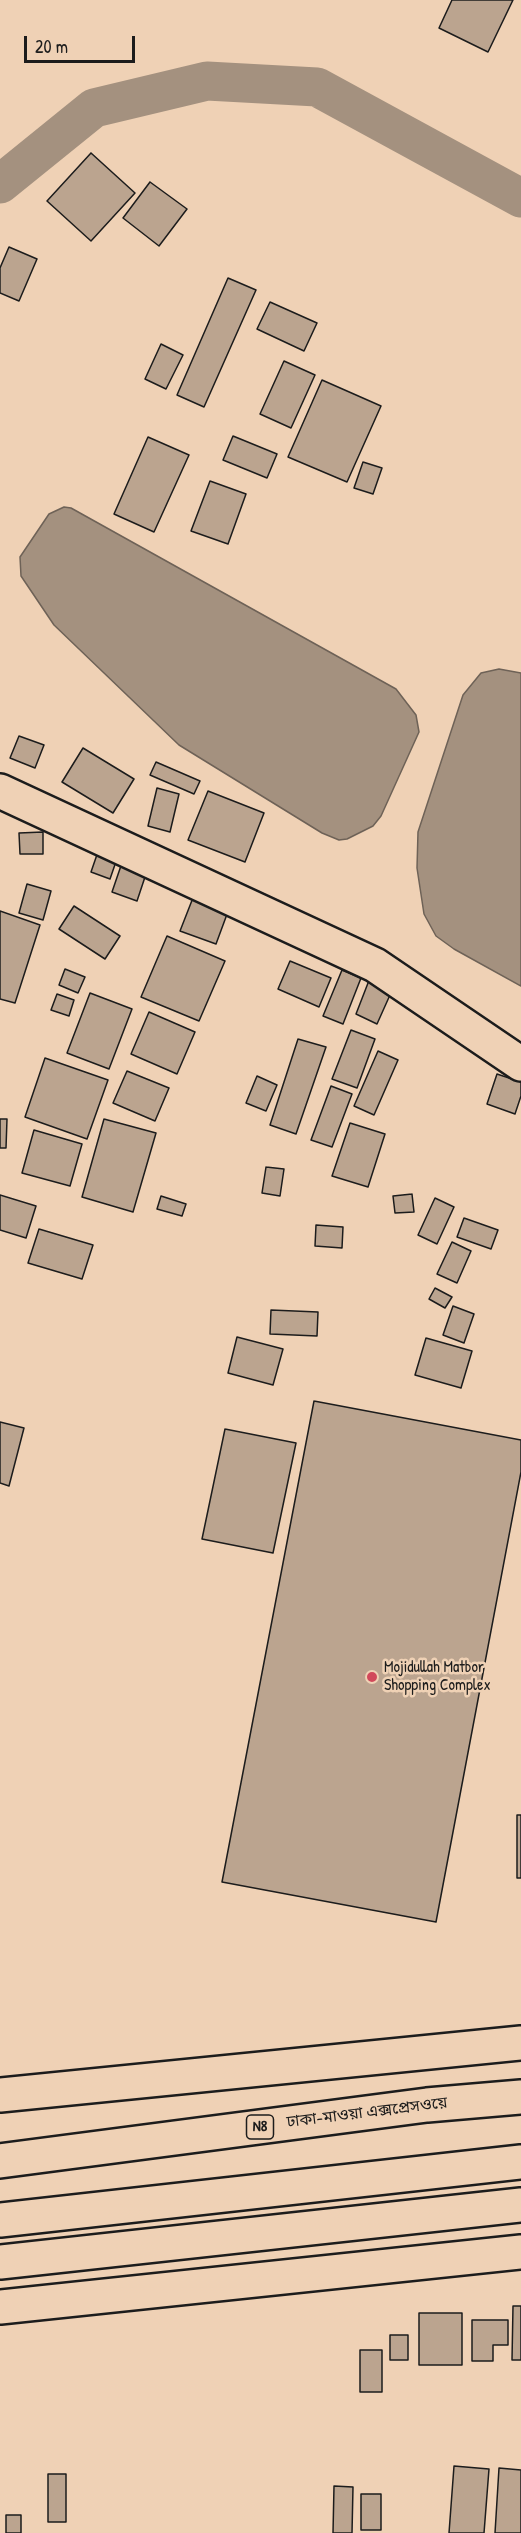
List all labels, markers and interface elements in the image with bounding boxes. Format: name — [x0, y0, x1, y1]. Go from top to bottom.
scale bar — [27, 24, 138, 62]
text: 20 m — [35, 34, 68, 59]
place label: Mojidullah Matbor Shopping Complex — [384, 1658, 491, 1696]
marker: Mojidullah Matbor Shopping Complex — [365, 1670, 379, 1684]
street label: ঢাকা-মাওয়া এক্সপ্রেসওয়ে — [285, 2094, 449, 2132]
road number: N8 — [246, 2115, 274, 2139]

